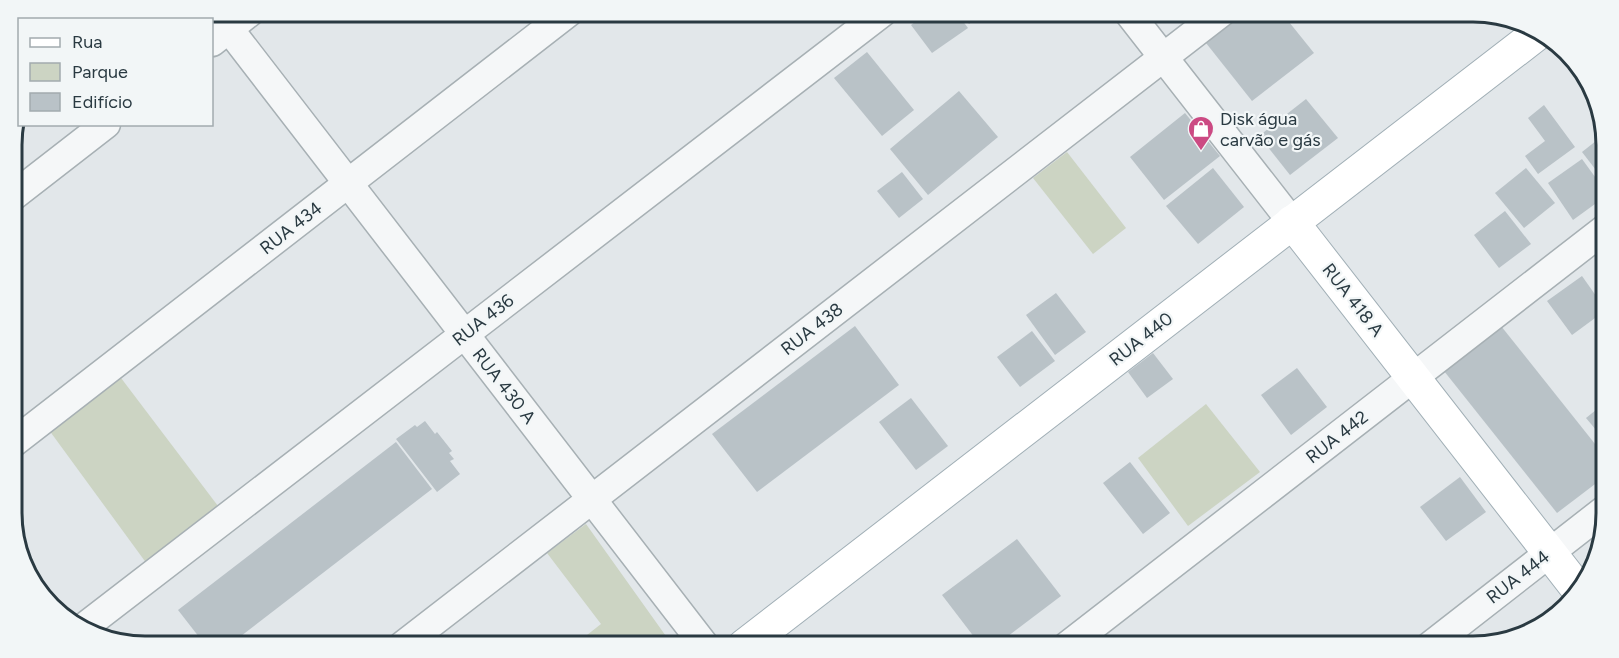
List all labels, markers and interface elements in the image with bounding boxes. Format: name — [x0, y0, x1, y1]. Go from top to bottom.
legend — [18, 18, 213, 126]
text: Rua — [72, 31, 103, 53]
text: Parque — [72, 61, 128, 83]
text: Edifício — [72, 91, 133, 113]
place label: Disk água carvão e gás — [1220, 108, 1321, 151]
shop icon: Disk água carvão e gás — [1186, 114, 1216, 152]
street label: RUA 434 — [256, 197, 326, 259]
street label: RUA 418 A — [1318, 259, 1388, 341]
street label: RUA 436 — [448, 289, 518, 351]
street label: RUA 438 — [777, 298, 847, 360]
street label: RUA 440 — [1105, 307, 1177, 371]
street label: RUA 430 A — [468, 344, 540, 428]
street label: RUA 442 — [1301, 406, 1373, 468]
street label: RUA 444 — [1482, 545, 1554, 609]

